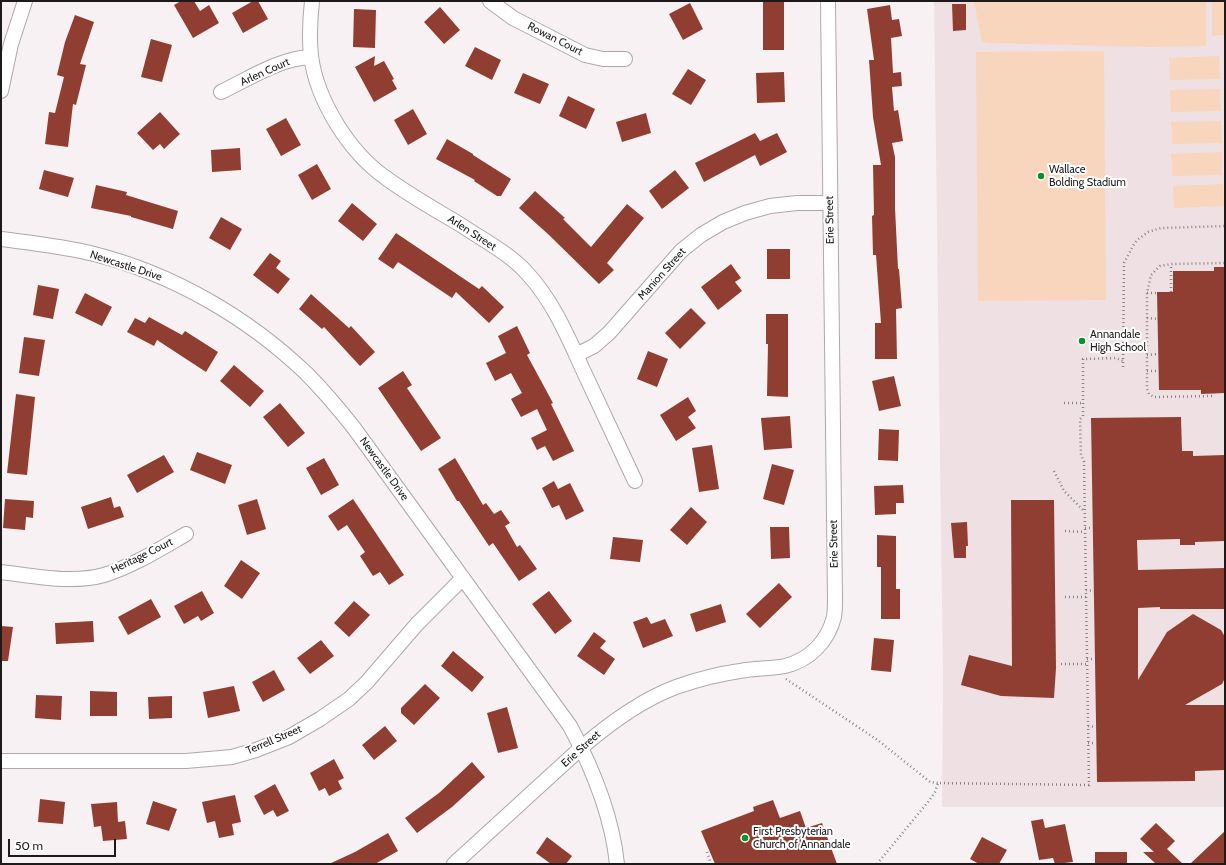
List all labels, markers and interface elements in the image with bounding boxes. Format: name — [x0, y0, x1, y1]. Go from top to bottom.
street label: Rowan Court — [525, 20, 585, 58]
street label: Arlen Court — [238, 55, 292, 89]
place label: Wallace Bolding Stadium — [1049, 163, 1126, 189]
marker: Wallace Bolding Stadium — [1036, 171, 1046, 181]
street label: Erie Street — [823, 196, 837, 244]
street label: Arlen Street — [445, 212, 499, 254]
street label: Manion Street — [635, 245, 689, 303]
street label: Newcastle Drive — [88, 248, 164, 284]
place label: Annandale High School — [1090, 328, 1146, 354]
marker: Annandale High School — [1077, 336, 1087, 346]
street label: Newcastle Drive — [357, 435, 411, 503]
street label: Erie Street — [827, 520, 841, 568]
street label: Heritage Court — [109, 535, 175, 577]
street label: Terrell Street — [244, 722, 304, 758]
street label: Erie Street — [559, 728, 603, 770]
place label: First Presbyterian Church of Annandale — [753, 825, 850, 851]
scale bar — [10, 831, 118, 857]
marker: First Presbyterian Church of Annandale — [740, 833, 750, 843]
text: 50 m — [15, 838, 43, 853]

